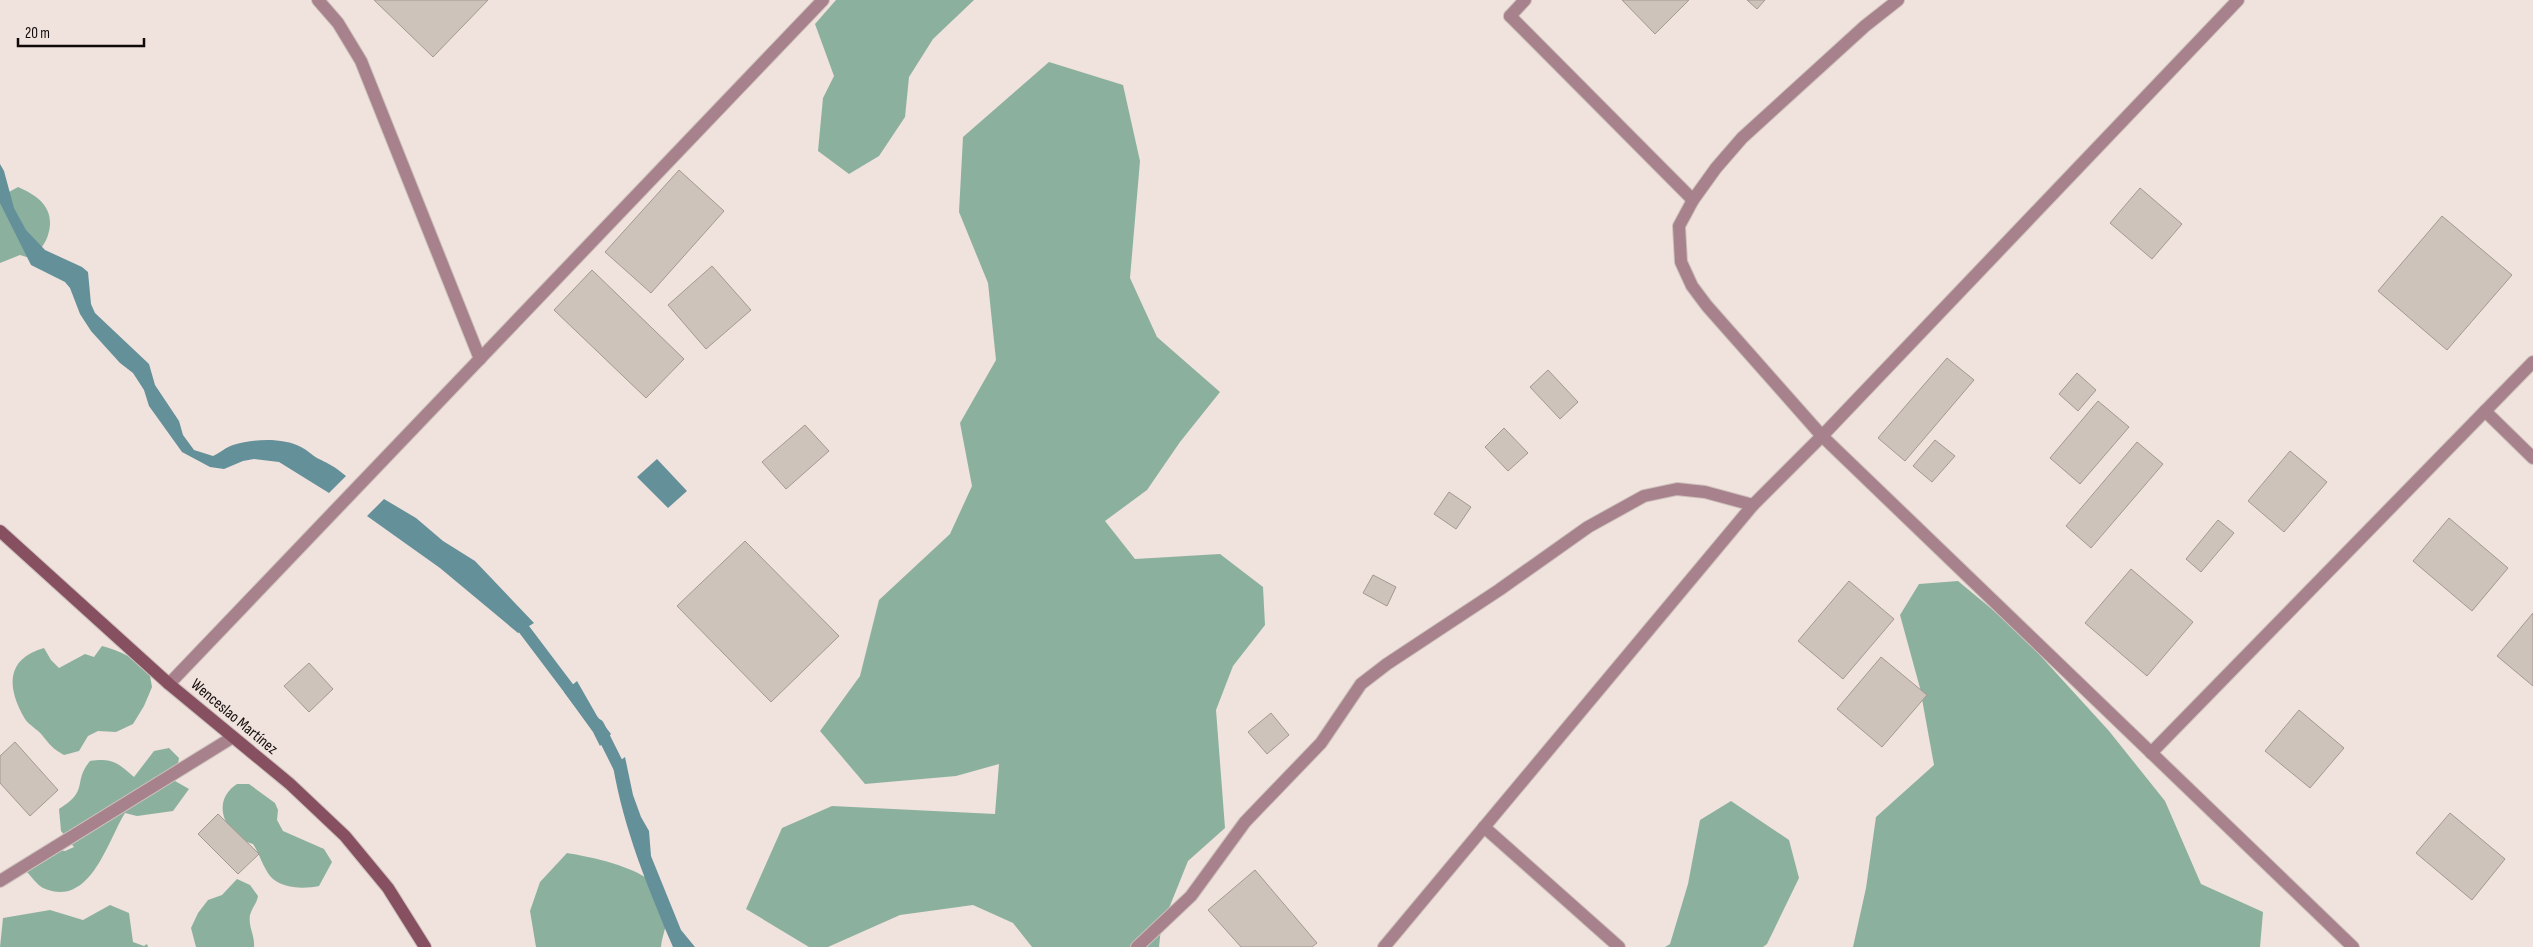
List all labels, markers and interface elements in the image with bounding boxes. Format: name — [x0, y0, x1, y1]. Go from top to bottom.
scale bar — [18, 15, 144, 47]
text: 20 m — [25, 24, 50, 43]
street label: Wenceslao Martínez — [187, 675, 282, 759]

